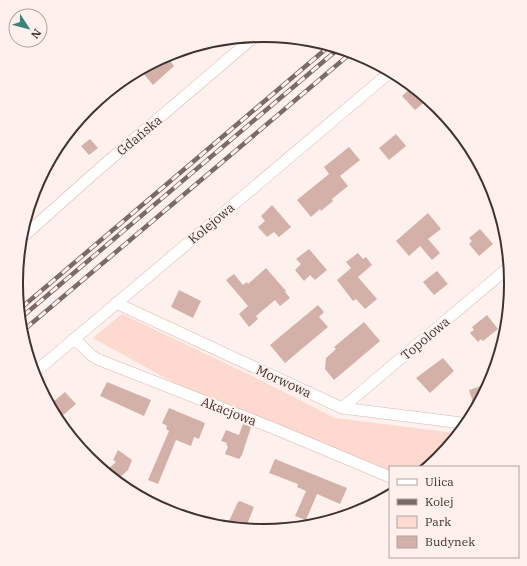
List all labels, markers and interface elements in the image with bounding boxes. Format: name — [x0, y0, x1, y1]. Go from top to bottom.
north arrow — [8, 8, 48, 48]
text: N — [28, 26, 44, 42]
street label: Gdańska — [113, 112, 165, 159]
street label: Kolejowa — [185, 199, 238, 248]
street label: Topolowa — [397, 313, 453, 364]
street label: Morwowa — [253, 361, 314, 402]
street label: Akacjowa — [198, 393, 259, 430]
legend — [389, 466, 519, 558]
text: Ulica — [425, 474, 454, 489]
text: Kolej — [425, 494, 454, 509]
text: Park — [425, 514, 451, 529]
text: Budynek — [425, 534, 475, 549]

